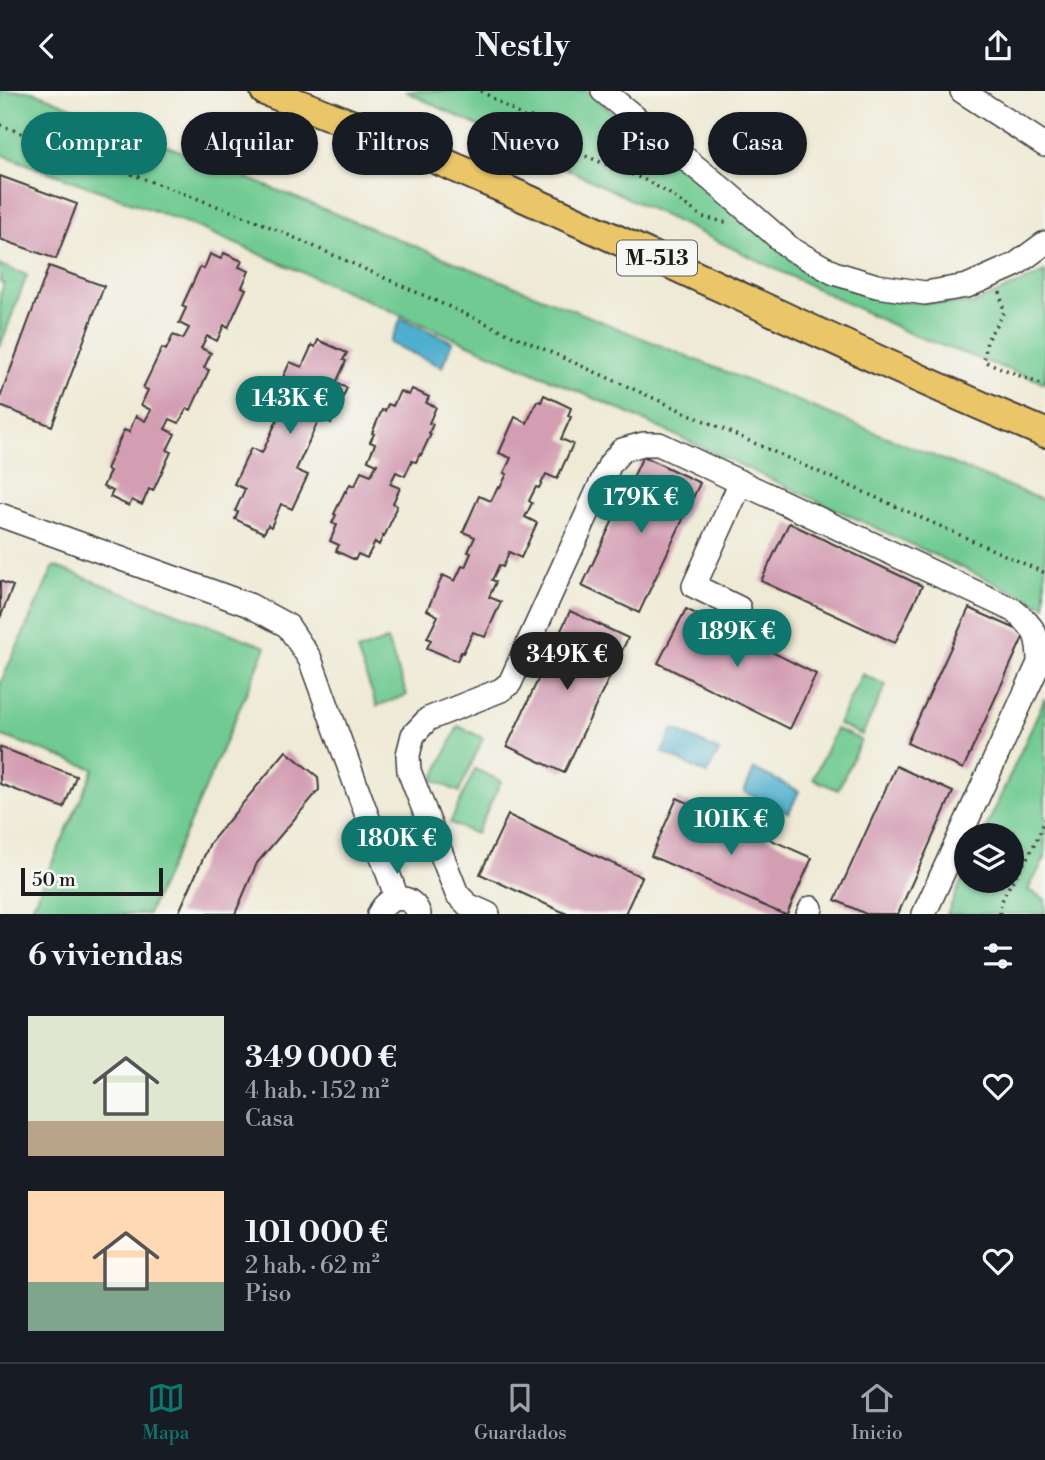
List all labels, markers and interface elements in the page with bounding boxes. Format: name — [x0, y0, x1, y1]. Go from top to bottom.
text: Nestly — [475, 26, 570, 66]
icon: back — [28, 27, 66, 65]
icon: share — [979, 27, 1017, 65]
chip: Comprar — [21, 112, 167, 175]
chip: Alquilar — [181, 112, 318, 175]
chip: Filtros — [332, 112, 453, 175]
chip: Nuevo — [467, 112, 583, 175]
chip: Piso — [597, 112, 694, 175]
chip: Casa — [708, 112, 807, 175]
road number: M-513 — [617, 241, 697, 275]
pin: 143K € — [233, 377, 347, 436]
text: 143K € — [252, 385, 328, 413]
pin: 179K € — [584, 475, 698, 535]
text: 179K € — [604, 484, 678, 512]
pin: 189K € — [680, 609, 794, 669]
text: 189K € — [698, 618, 776, 646]
pin: 349K € — [510, 633, 624, 692]
text: 349K € — [526, 641, 608, 669]
pin: 101K € — [674, 797, 788, 857]
text: 101K € — [694, 806, 768, 834]
pin: 180K € — [340, 817, 454, 876]
map controls — [954, 823, 1024, 893]
button: layers — [954, 823, 1024, 893]
text: 180K € — [357, 825, 437, 853]
scale bar — [21, 865, 163, 897]
text: 50 m — [32, 868, 76, 892]
text: 6 viviendas — [28, 937, 183, 975]
icon: filters — [979, 937, 1017, 975]
text: 349 000 € — [245, 1039, 397, 1077]
icon: home — [84, 1044, 168, 1128]
icon: heart — [979, 1067, 1017, 1105]
text: 4 hab. · 152 m² — [245, 1077, 389, 1105]
text: Casa — [245, 1105, 294, 1133]
text: 101 000 € — [245, 1214, 388, 1252]
icon: home — [84, 1219, 168, 1303]
icon: heart — [979, 1242, 1017, 1280]
text: 2 hab. · 62 m² — [245, 1252, 380, 1280]
text: Piso — [245, 1280, 291, 1308]
tab: Mapa — [142, 1379, 189, 1445]
tab: Guardados — [474, 1379, 567, 1445]
tab: Inicio — [851, 1379, 903, 1445]

